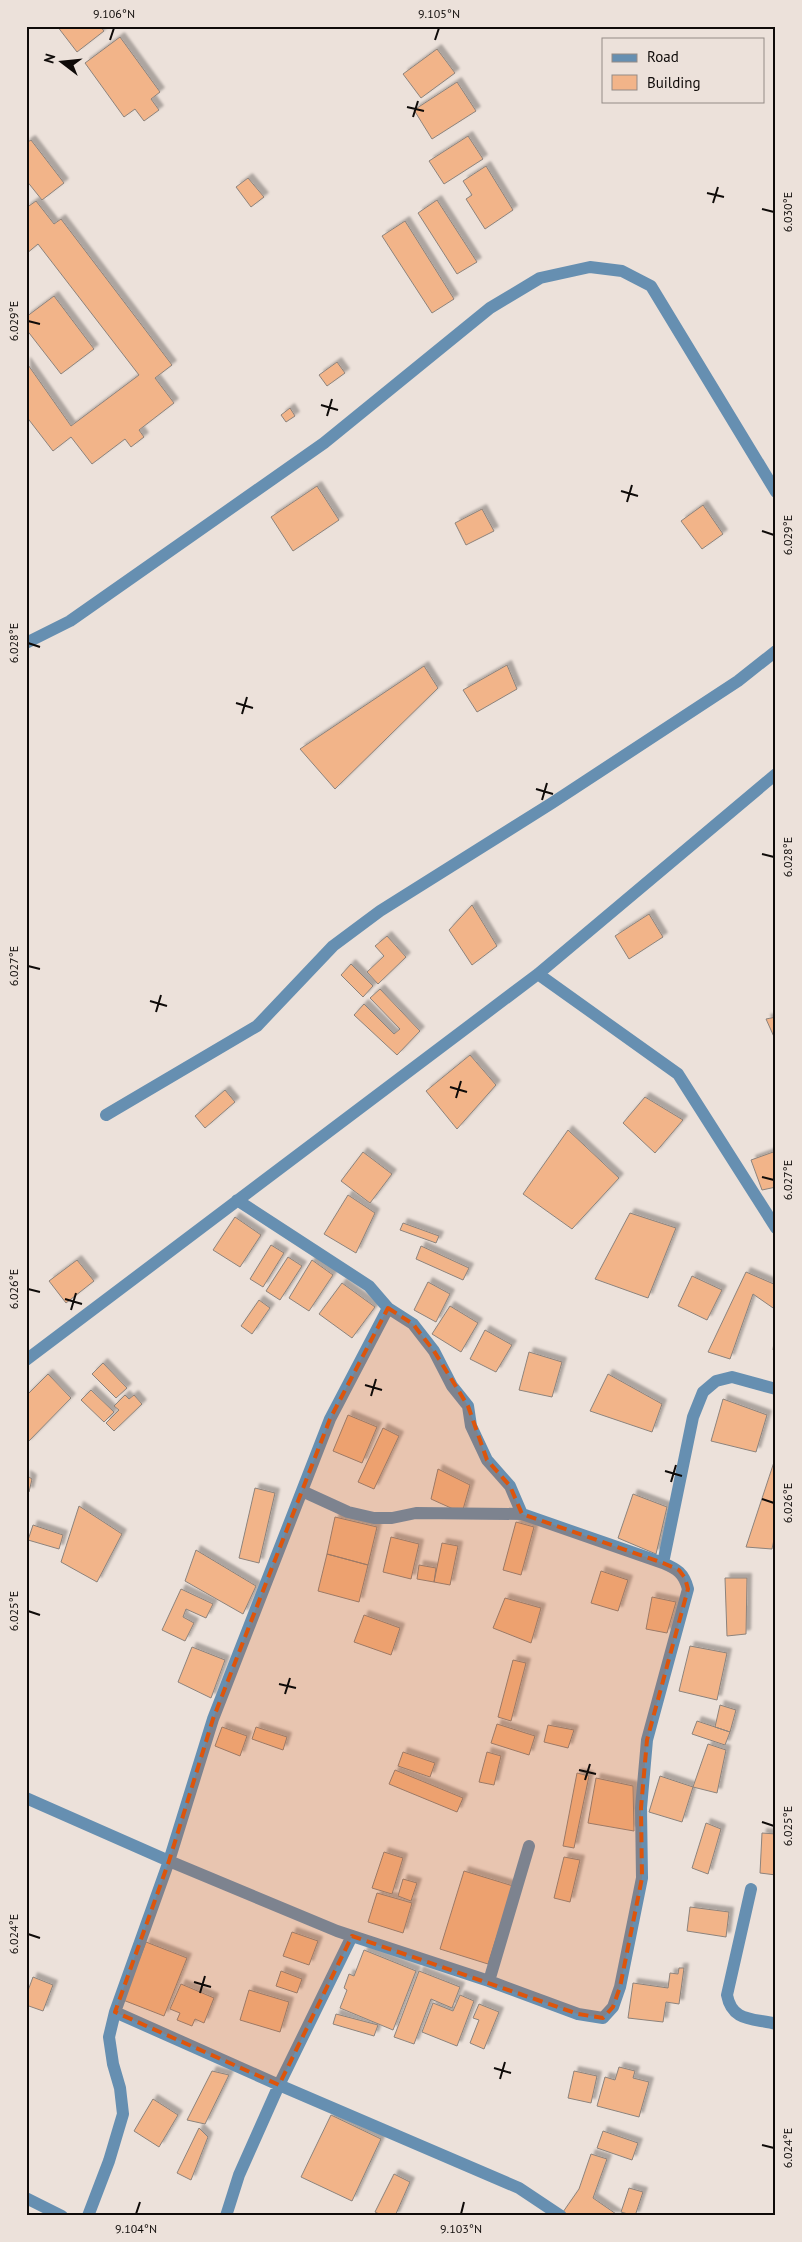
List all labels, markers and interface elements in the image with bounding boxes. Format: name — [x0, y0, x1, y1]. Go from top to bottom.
text: 9.106°N — [93, 6, 135, 21]
text: 9.105°N — [418, 6, 460, 21]
north arrow — [38, 38, 88, 88]
legend — [602, 38, 764, 102]
text: Road — [647, 47, 679, 66]
text: N — [40, 52, 59, 65]
text: Building — [647, 73, 701, 92]
text: 6.030°E — [780, 192, 795, 232]
text: 6.029°E — [6, 301, 21, 341]
text: 6.029°E — [780, 515, 795, 555]
text: 6.028°E — [6, 623, 21, 663]
text: 6.028°E — [780, 837, 795, 877]
text: 6.027°E — [6, 946, 21, 986]
text: 6.027°E — [780, 1160, 795, 1200]
text: 6.026°E — [6, 1269, 21, 1309]
text: 6.026°E — [780, 1483, 795, 1523]
text: 6.025°E — [6, 1591, 21, 1631]
text: 6.025°E — [780, 1806, 795, 1846]
text: 6.024°E — [6, 1914, 21, 1954]
text: 6.024°E — [780, 2128, 795, 2168]
text: 9.104°N — [115, 2221, 157, 2236]
text: 9.103°N — [440, 2221, 482, 2236]

